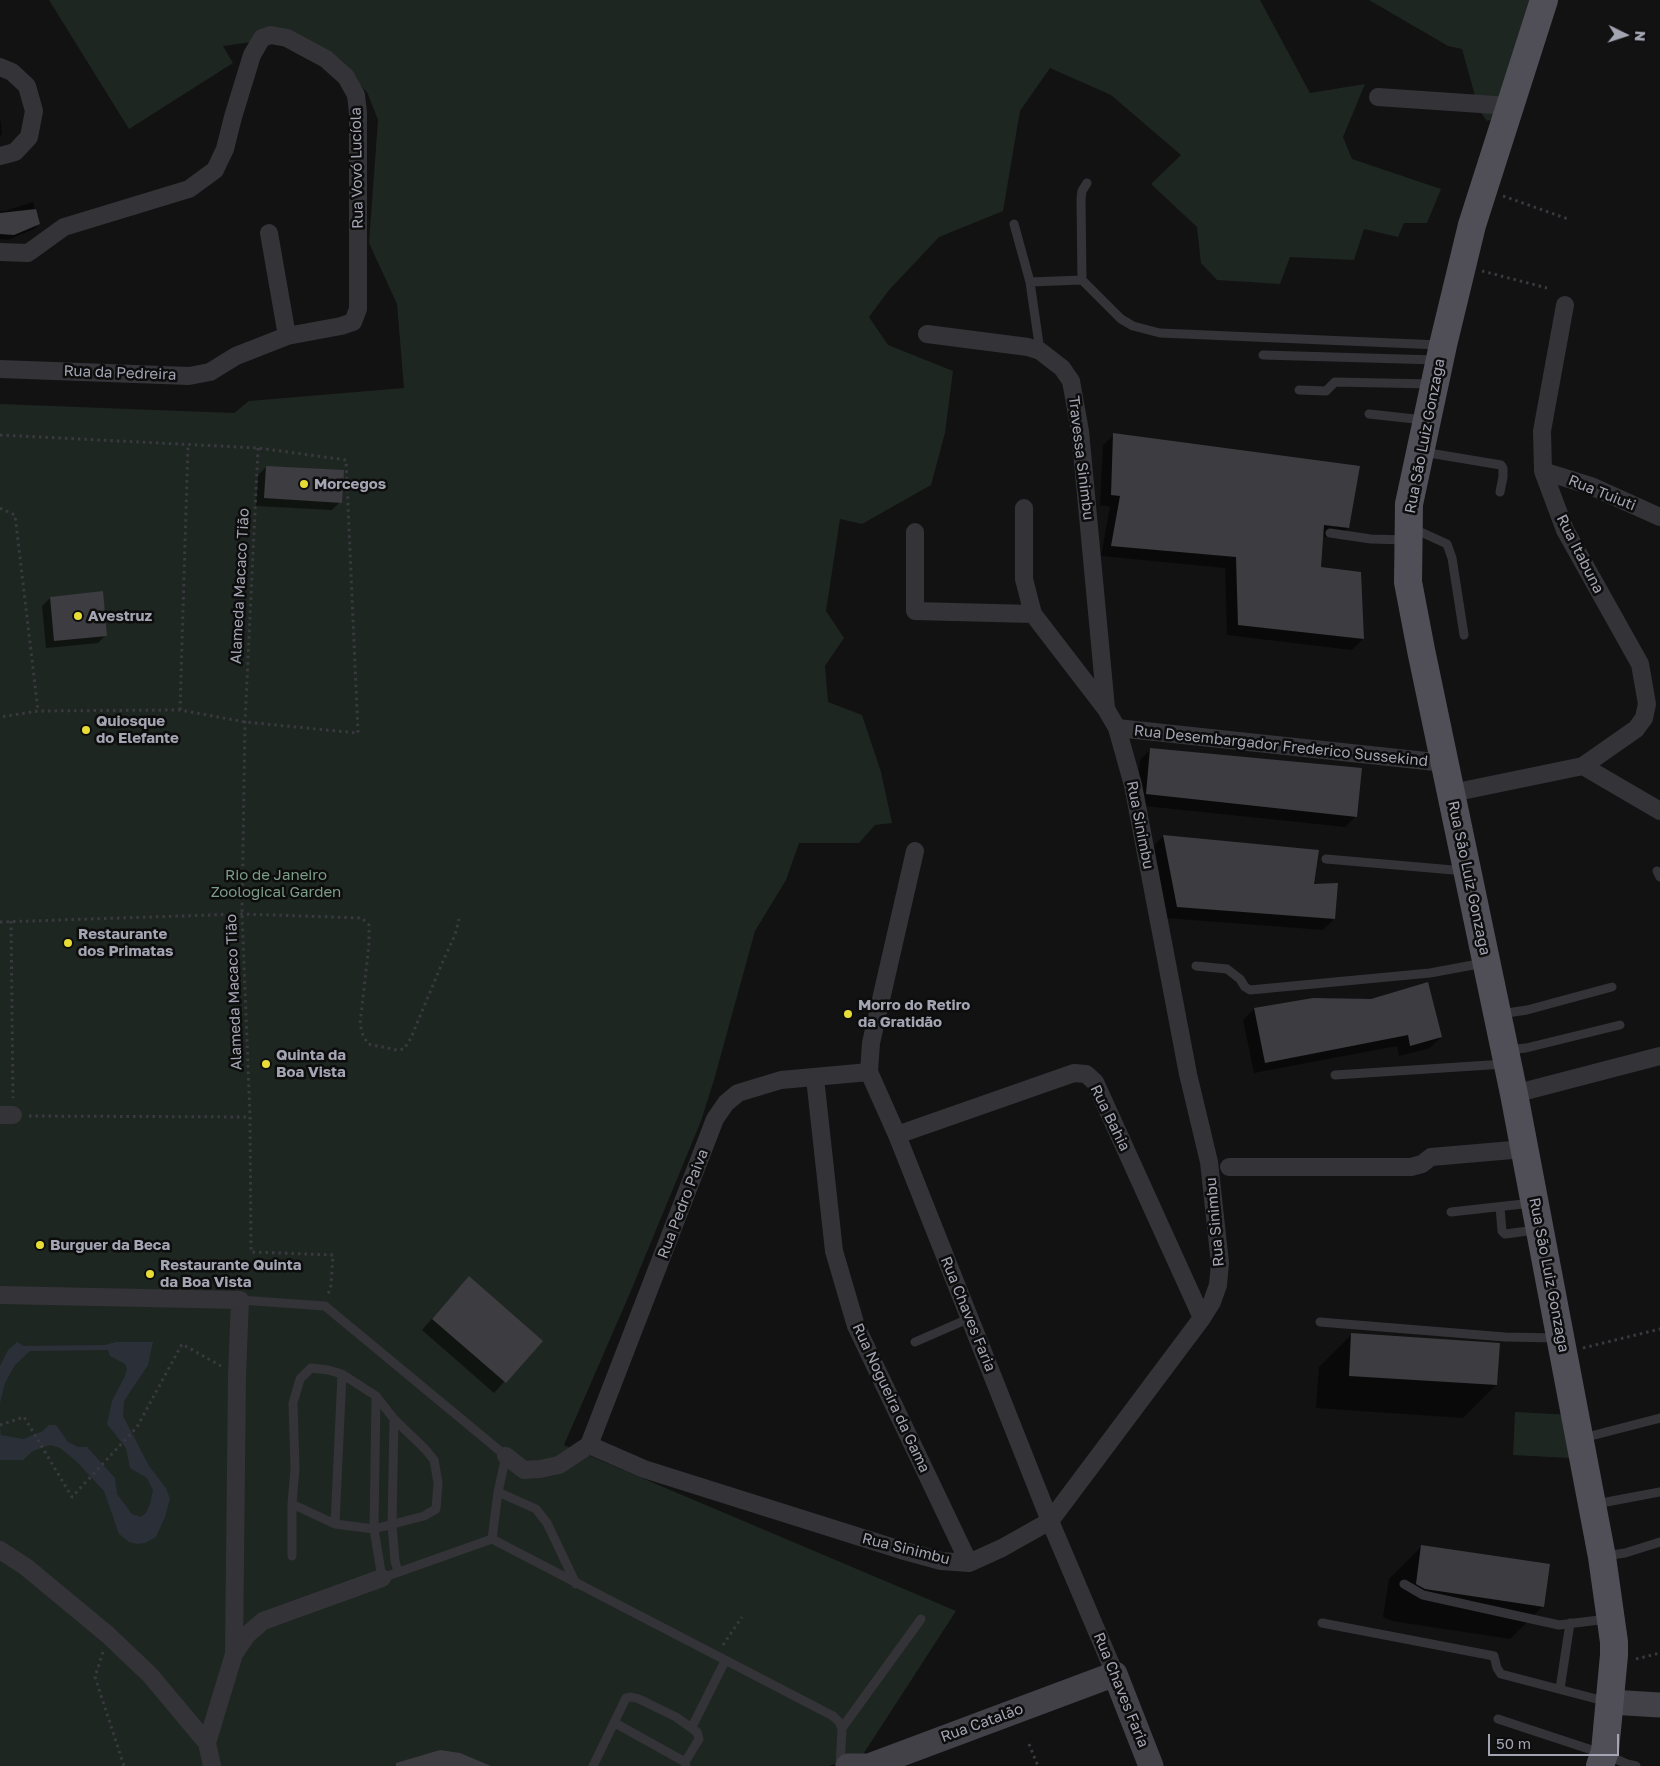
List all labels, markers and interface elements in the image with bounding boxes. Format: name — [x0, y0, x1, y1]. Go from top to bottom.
north arrow — [1600, 10, 1650, 60]
text: N — [1632, 30, 1649, 42]
street label: Rua Vovó Lucíola — [347, 107, 367, 229]
street label: Rua São Luiz Gonzaga — [1401, 357, 1449, 515]
street label: Rua da Pedreira — [63, 362, 177, 384]
street label: Travessa Sinimbu — [1064, 395, 1098, 521]
street label: Rua Tuiuti — [1566, 471, 1638, 515]
place label: Morcegos — [314, 475, 386, 493]
marker: Morcegos — [298, 478, 310, 490]
street label: Alameda Macaco Tião — [227, 508, 253, 664]
street label: Rua Itabuna — [1552, 511, 1608, 597]
place label: Avestruz — [88, 607, 152, 625]
marker: Avestruz — [72, 610, 84, 622]
place label: Quiosque do Elefante — [96, 712, 179, 747]
street label: Rua Desembargador Frederico Sussekind — [1133, 722, 1429, 770]
marker: Quiosque do Elefante — [80, 724, 92, 736]
street label: Rua Sinimbu — [1123, 779, 1157, 871]
street label: Rua São Luiz Gonzaga — [1444, 799, 1494, 957]
park label: Rio de Janeiro Zoological Garden — [211, 866, 341, 901]
street label: Alameda Macaco Tião — [222, 914, 246, 1070]
place label: Restaurante dos Primatas — [78, 925, 173, 960]
marker: Restaurante dos Primatas — [62, 937, 74, 949]
place label: Morro do Retiro da Gratidão — [858, 996, 970, 1031]
marker: Morro do Retiro da Gratidão — [842, 1008, 854, 1020]
place label: Quinta da Boa Vista — [276, 1046, 346, 1081]
marker: Quinta da Boa Vista — [260, 1058, 272, 1070]
street label: Rua Bahia — [1086, 1082, 1134, 1154]
street label: Rua Pedro Paiva — [654, 1147, 712, 1261]
street label: Rua Sinimbu — [1202, 1177, 1228, 1267]
street label: Rua São Luiz Gonzaga — [1525, 1196, 1573, 1354]
place label: Burguer da Beca — [50, 1236, 170, 1254]
marker: Burguer da Beca — [34, 1239, 46, 1251]
street label: Rua Chaves Faria — [937, 1254, 999, 1374]
place label: Restaurante Quinta da Boa Vista — [160, 1256, 301, 1291]
marker: Restaurante Quinta da Boa Vista — [144, 1268, 156, 1280]
street label: Rua Nogueira da Gama — [848, 1320, 934, 1476]
street label: Rua Sinimbu — [860, 1529, 952, 1569]
street label: Rua Chaves Faria — [1090, 1630, 1152, 1750]
street label: Rua Catalão — [938, 1700, 1026, 1746]
scale bar — [1490, 1724, 1621, 1756]
text: 50 m — [1496, 1734, 1531, 1752]

